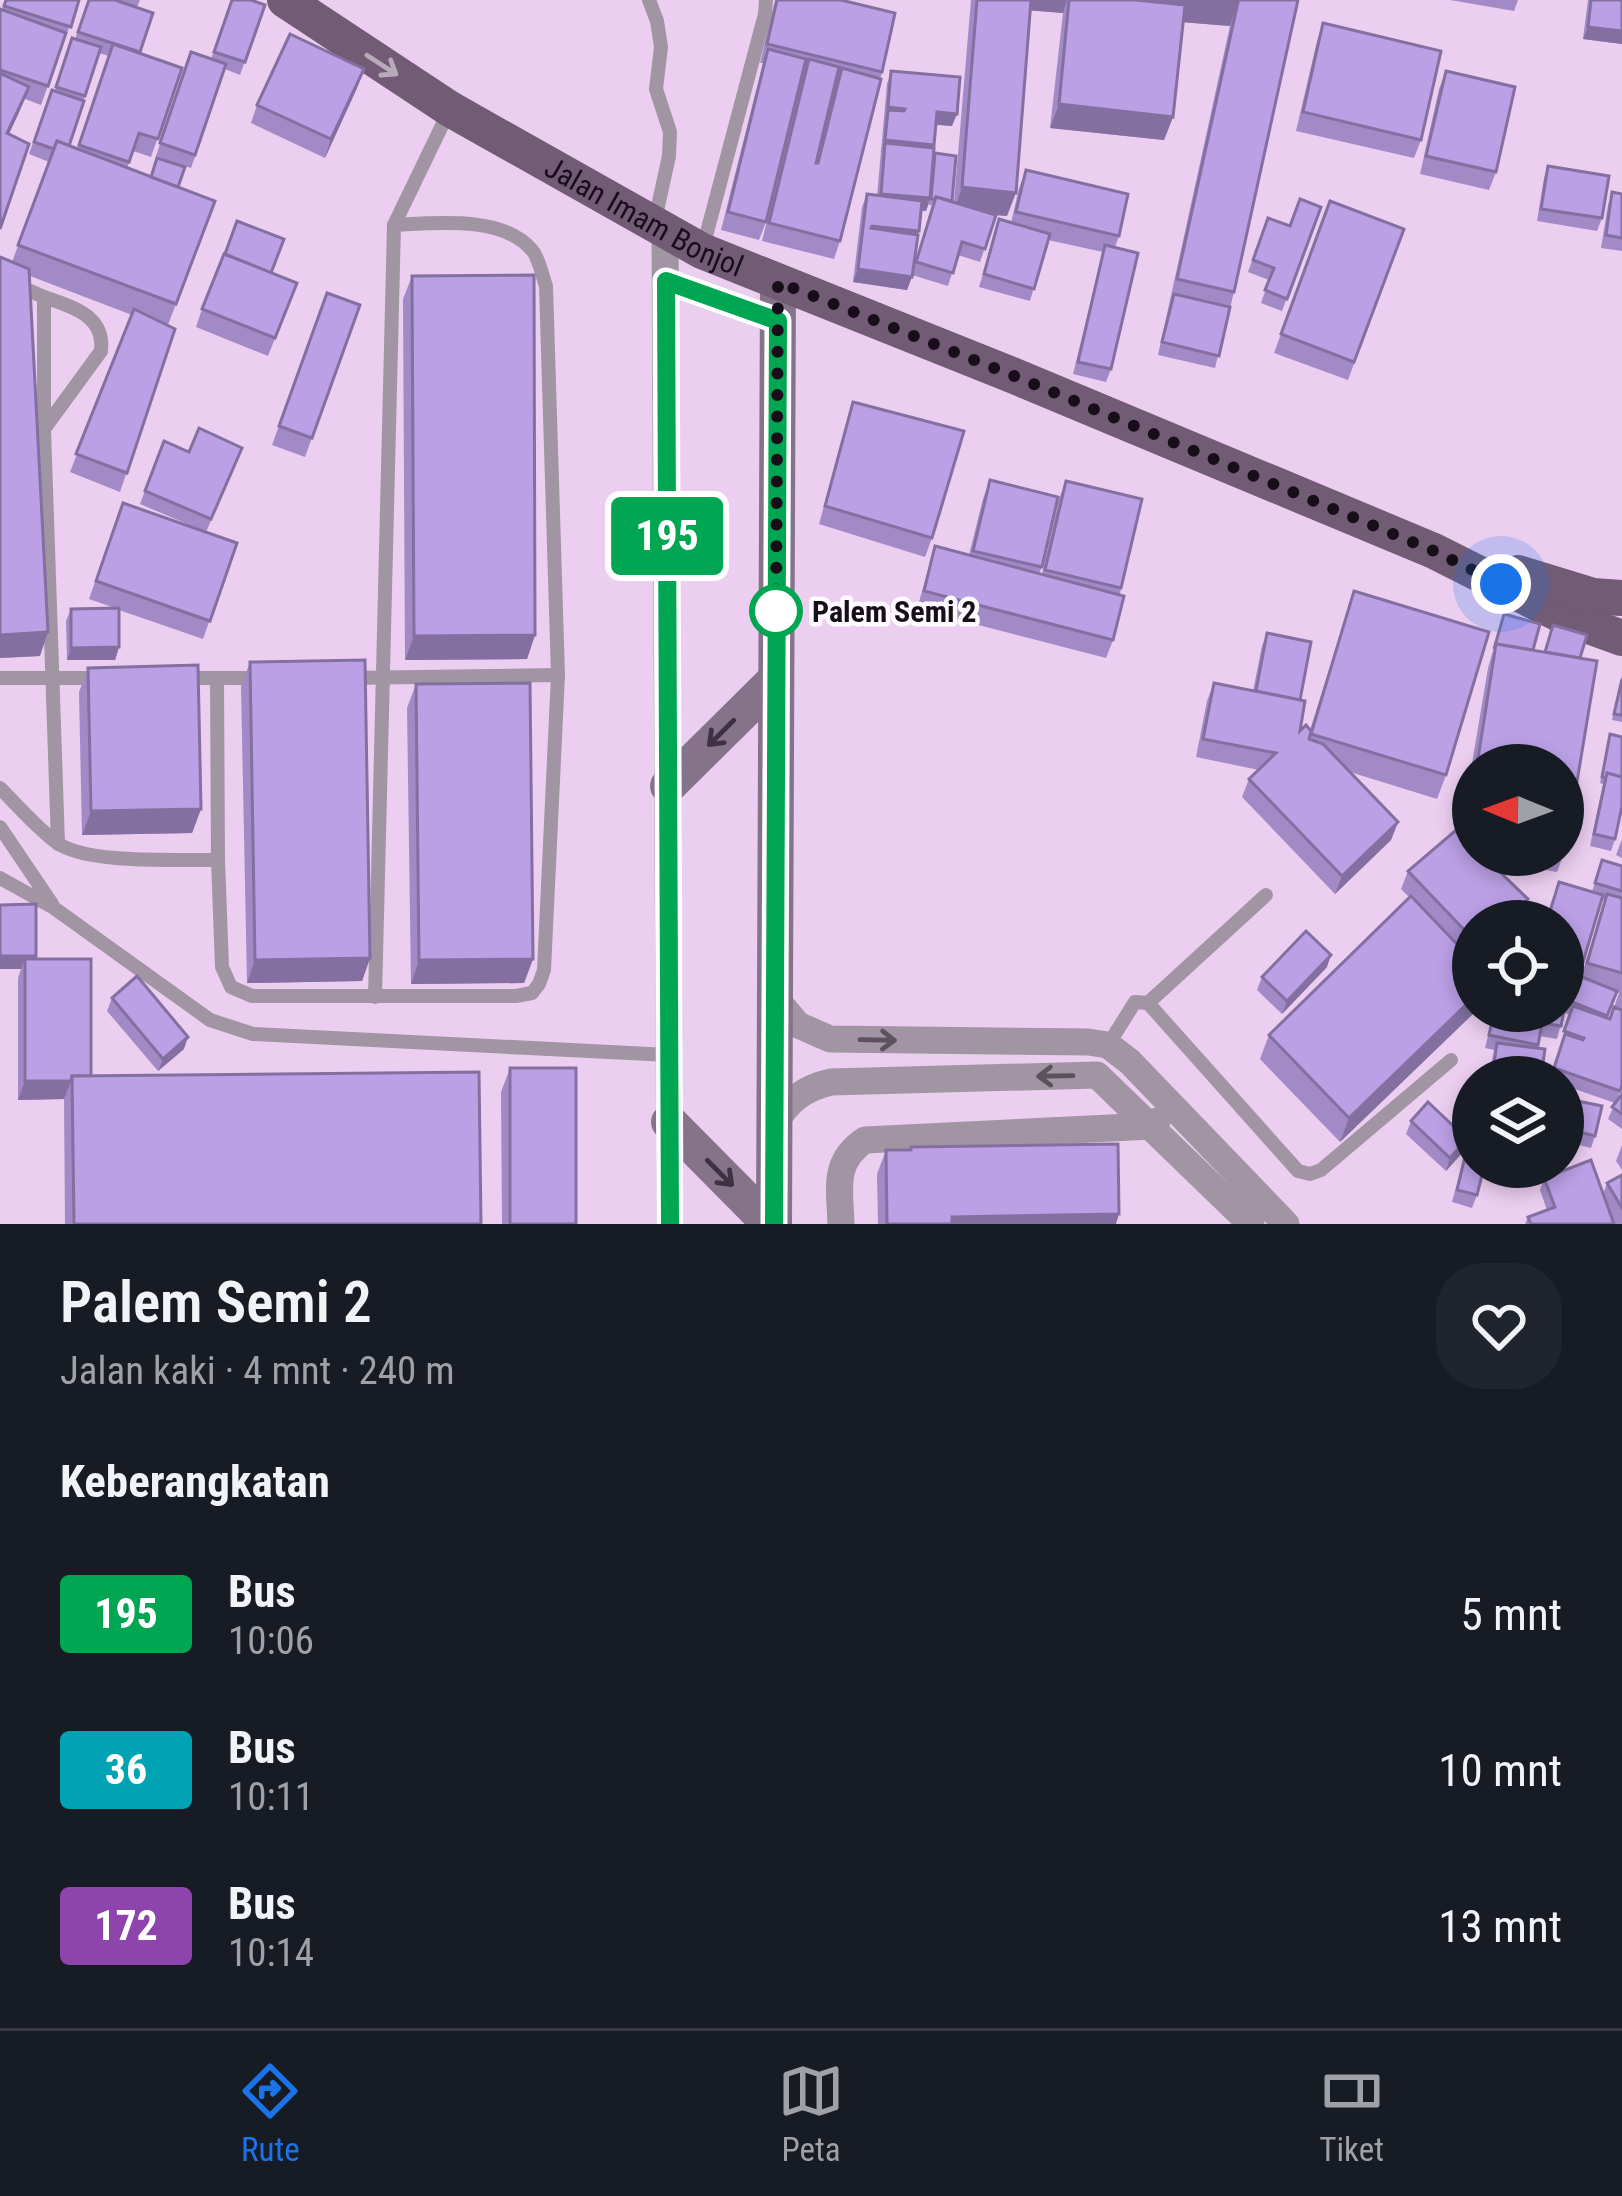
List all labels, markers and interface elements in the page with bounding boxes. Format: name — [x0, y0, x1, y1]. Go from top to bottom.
one-way arrow — [365, 52, 399, 77]
street label: Jalan Imam Bonjol — [539, 149, 749, 283]
line badge: 195 — [598, 497, 736, 575]
text: 195 — [635, 511, 699, 560]
your location — [1471, 554, 1531, 614]
marker: Palem Semi 2 — [751, 586, 801, 636]
place label: Palem Semi 2 — [812, 594, 977, 629]
one-way arrow — [707, 718, 736, 747]
north arrow — [1452, 744, 1584, 876]
map controls — [1452, 744, 1584, 1188]
button: locate — [1452, 900, 1584, 1032]
one-way arrow — [858, 1028, 897, 1051]
button: layers — [1452, 1056, 1584, 1188]
one-way arrow — [1036, 1064, 1075, 1087]
one-way arrow — [705, 1158, 733, 1187]
button: heart — [1436, 1263, 1562, 1389]
text: Palem Semi 2 — [60, 1269, 372, 1336]
text: Jalan kaki · 4 mnt · 240 m — [60, 1348, 455, 1394]
text: Keberangkatan — [60, 1455, 330, 1508]
text: Bus — [228, 1565, 296, 1618]
text: 5 mnt — [1460, 1588, 1562, 1641]
text: 195 — [94, 1589, 158, 1638]
text: 10:06 — [228, 1618, 314, 1664]
text: Bus — [228, 1721, 296, 1774]
text: 10 mnt — [1438, 1744, 1562, 1797]
text: 36 — [105, 1745, 147, 1794]
text: 10:11 — [228, 1774, 314, 1820]
text: Bus — [228, 1877, 296, 1930]
text: 13 mnt — [1438, 1900, 1562, 1953]
text: 172 — [94, 1901, 158, 1950]
text: 10:14 — [228, 1930, 314, 1976]
tab: Rute — [237, 2058, 303, 2169]
tab: Peta — [778, 2058, 844, 2169]
tab: Tiket — [1319, 2058, 1385, 2169]

